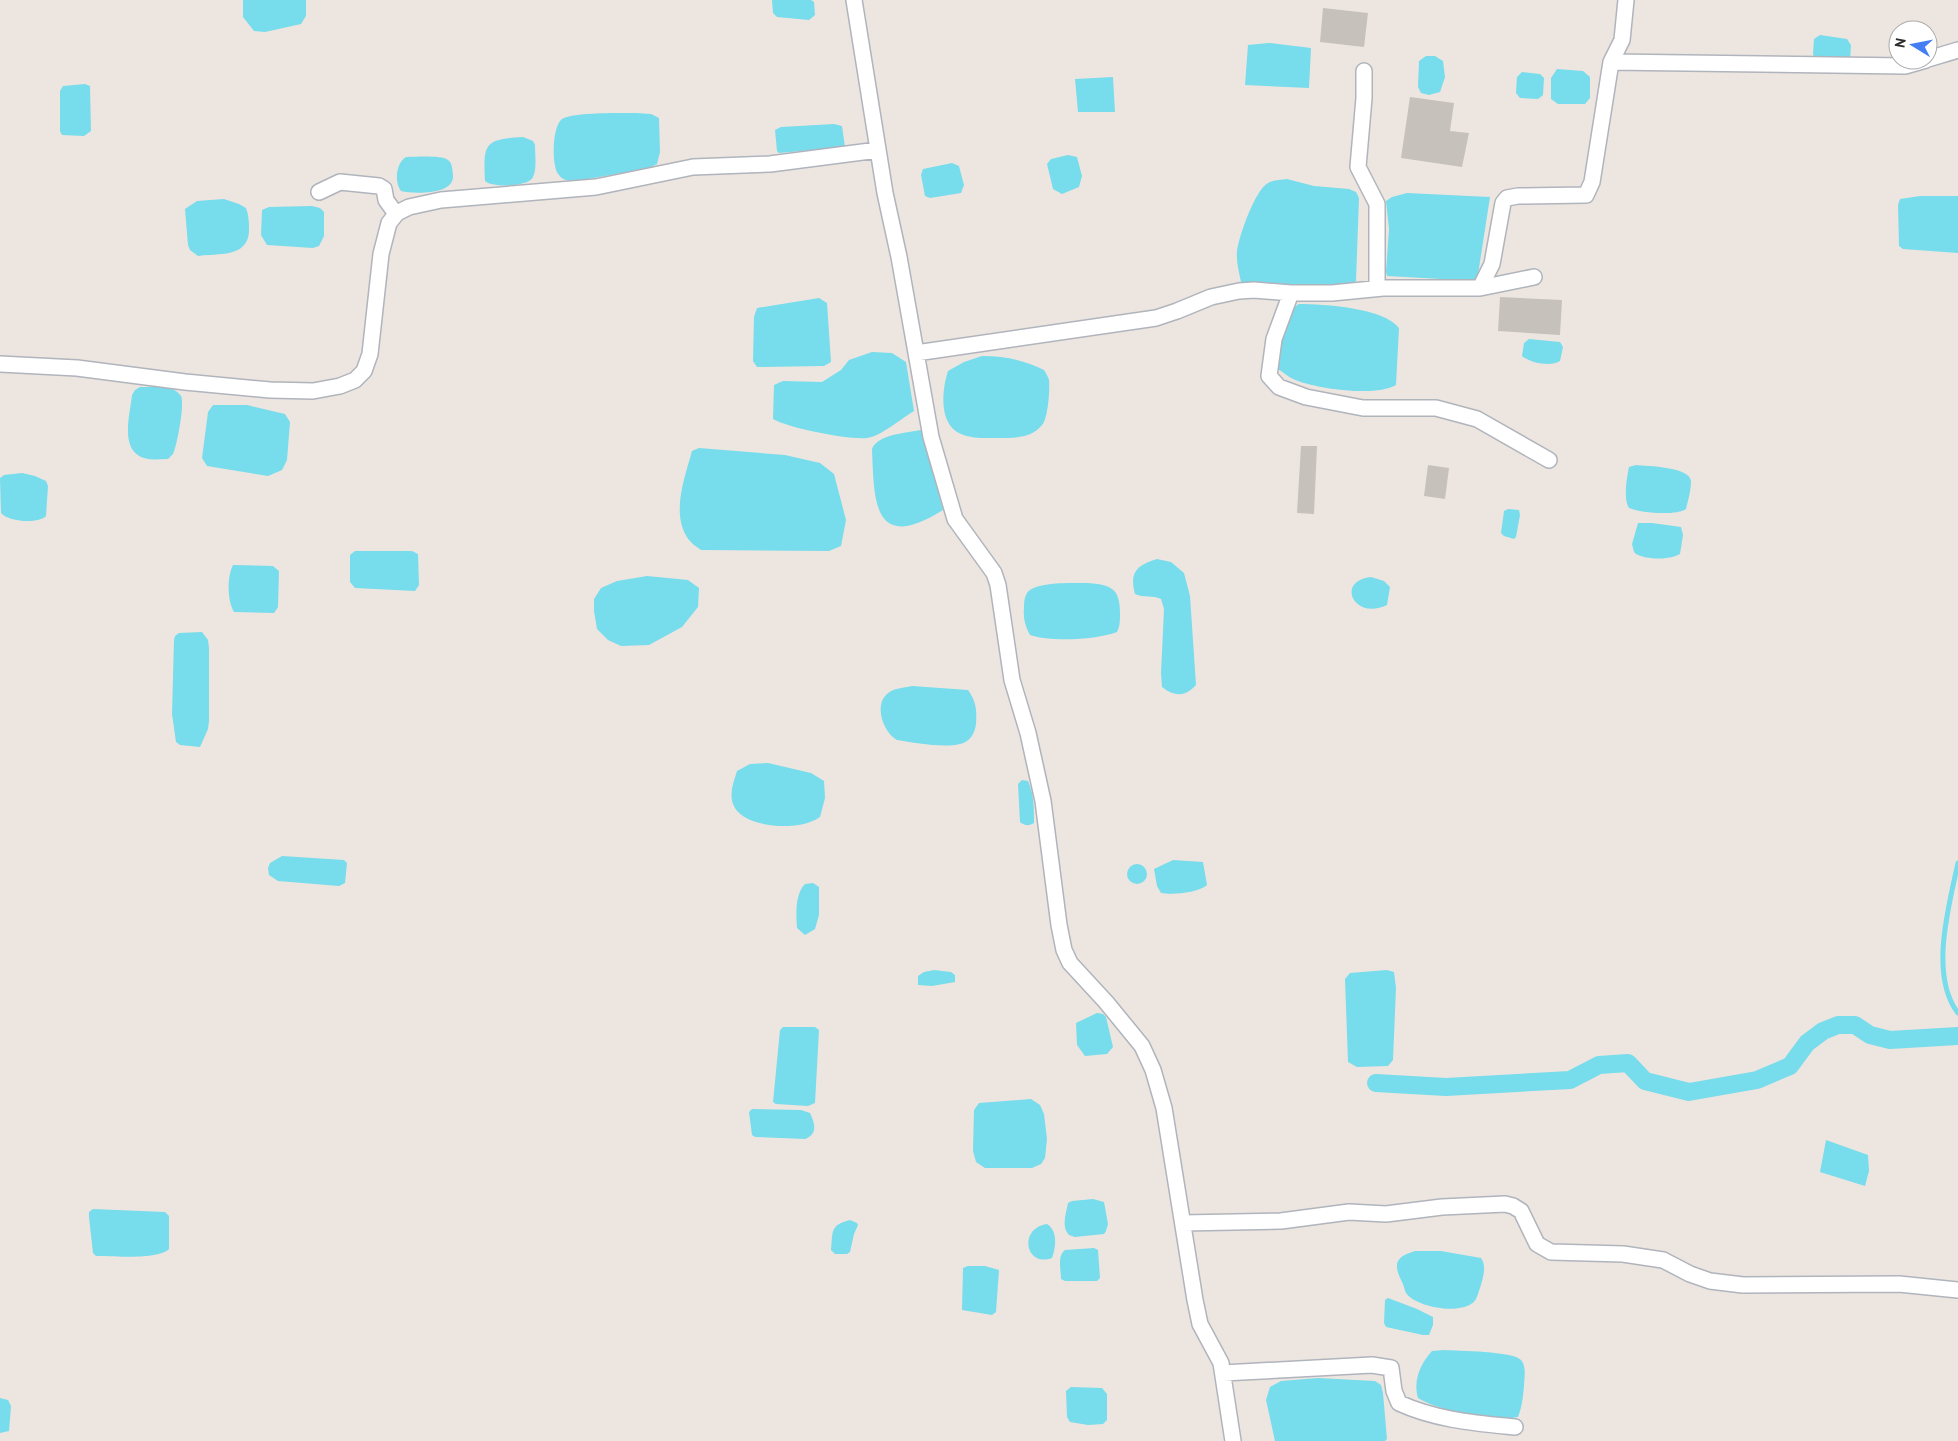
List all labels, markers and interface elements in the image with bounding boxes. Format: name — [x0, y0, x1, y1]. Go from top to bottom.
north arrow — [1888, 20, 1938, 70]
text: N — [1891, 37, 1910, 49]

